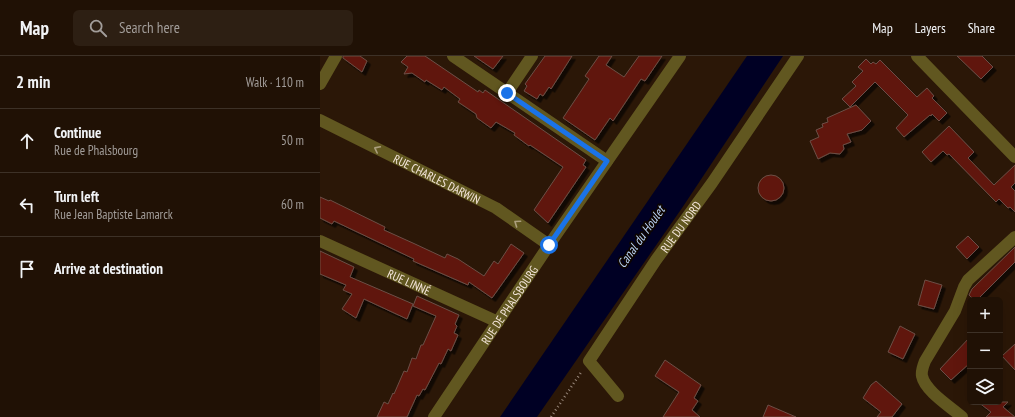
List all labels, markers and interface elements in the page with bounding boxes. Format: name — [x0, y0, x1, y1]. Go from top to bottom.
search box — [73, 10, 353, 46]
text: Map — [20, 16, 49, 40]
icon: search — [87, 17, 109, 39]
text: Search here — [119, 18, 180, 37]
text: Map — [872, 19, 893, 37]
text: Layers — [915, 19, 946, 37]
text: Share — [968, 19, 995, 37]
text: 2 min — [16, 71, 50, 93]
text: Walk · 110 m — [246, 74, 304, 91]
route end — [498, 84, 516, 102]
text: Continue — [54, 123, 101, 142]
icon: ahead — [16, 130, 38, 152]
text: 50 m — [281, 132, 304, 149]
text: Rue de Phalsbourg — [54, 142, 138, 159]
one-way arrow — [374, 146, 382, 154]
street label: RUE CHARLES DARWIN — [391, 151, 483, 207]
text: Turn left — [54, 187, 99, 206]
icon: left — [16, 194, 38, 216]
text: 60 m — [281, 196, 304, 213]
street label: RUE DU NORD — [657, 198, 704, 255]
water label: Canal du Houlet — [613, 202, 669, 271]
text: Rue Jean Baptiste Lamarck — [54, 206, 173, 223]
one-way arrow — [514, 220, 521, 228]
route start — [540, 236, 558, 254]
icon: arrive — [16, 258, 38, 280]
text: Arrive at destination — [54, 259, 163, 278]
street label: RUE DE PHALSBOURG — [477, 263, 541, 347]
street label: RUE LINNÉ — [385, 265, 433, 298]
map controls — [967, 297, 1003, 405]
button: + — [967, 297, 1003, 333]
button: − — [967, 333, 1003, 369]
button: layers — [967, 369, 1003, 405]

